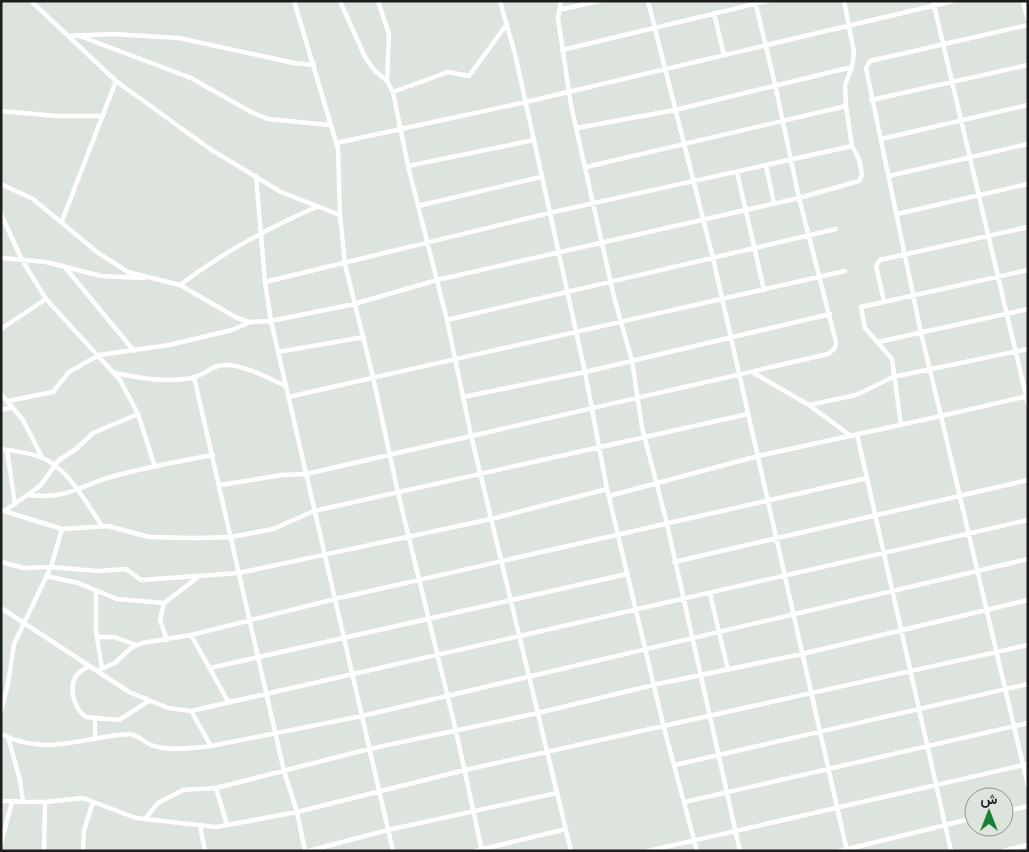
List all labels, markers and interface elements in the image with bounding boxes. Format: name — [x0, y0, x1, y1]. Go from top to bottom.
north arrow — [964, 787, 1014, 837]
text: ش — [981, 791, 998, 808]

